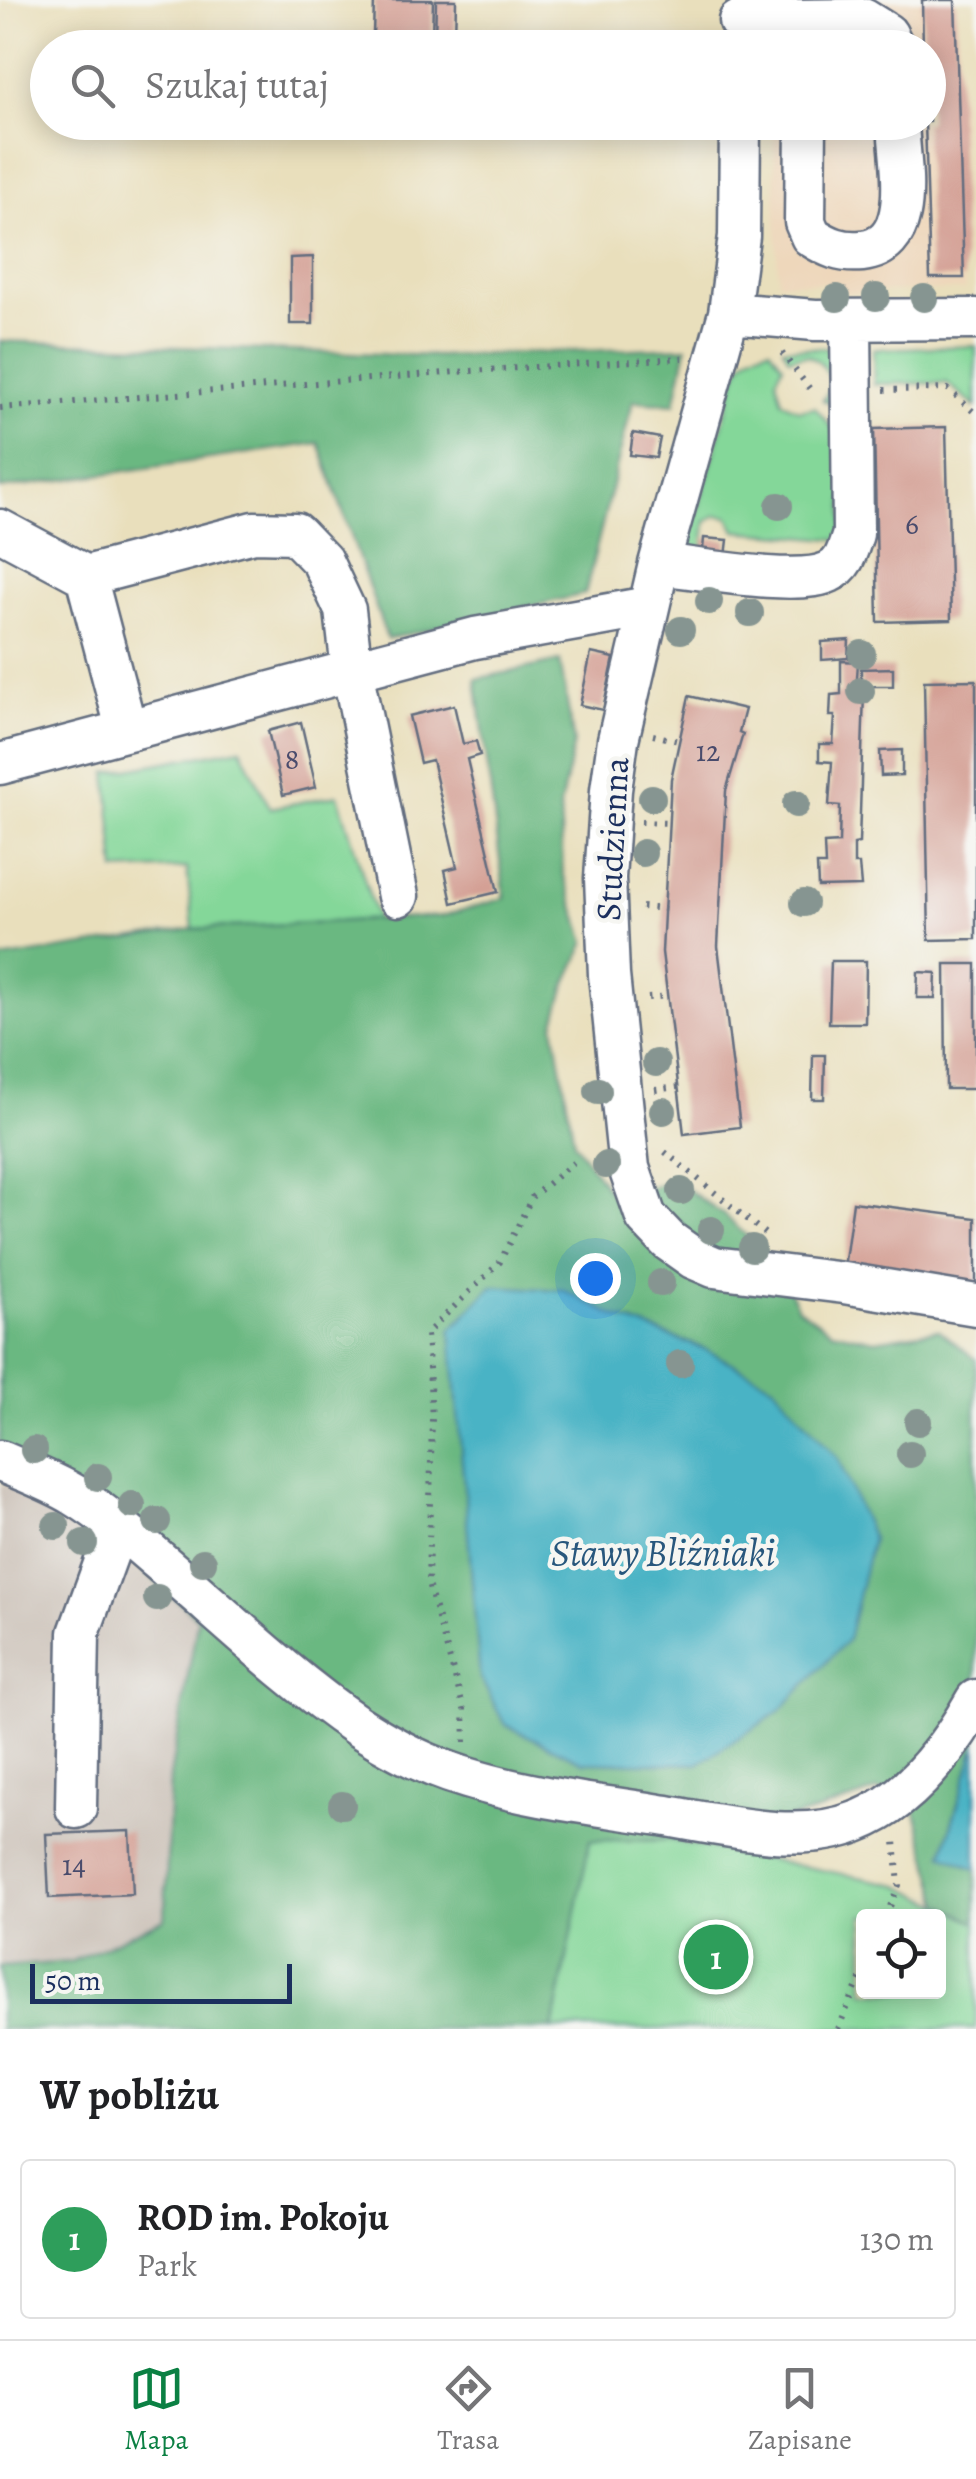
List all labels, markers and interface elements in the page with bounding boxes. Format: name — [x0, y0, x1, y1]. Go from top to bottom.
search box — [30, 30, 946, 140]
icon: search — [65, 58, 120, 113]
text: Szukaj tutaj — [145, 59, 329, 111]
house number: 6 — [905, 504, 919, 544]
house number: 12 — [696, 731, 720, 771]
house number: 8 — [285, 739, 299, 779]
street label: Studzienna — [584, 755, 640, 922]
your location — [570, 1253, 621, 1304]
water label: Stawy Bliźniaki — [551, 1527, 775, 1579]
house number: 14 — [62, 1845, 86, 1885]
map controls — [856, 1909, 946, 1999]
button: locate — [856, 1909, 946, 1999]
pin: 1 — [684, 1920, 748, 1994]
scale bar — [30, 1959, 292, 2004]
text: 50 m — [45, 1962, 101, 2000]
text: W pobliżu — [40, 2066, 219, 2123]
text: ROD im. Pokoju — [137, 2191, 389, 2243]
text: 1 — [69, 2217, 80, 2261]
text: 130 m — [860, 2217, 934, 2261]
text: Park — [137, 2243, 197, 2287]
tab: Mapa — [124, 2361, 189, 2459]
tab: Trasa — [437, 2361, 499, 2459]
tab: Zapisane — [748, 2361, 852, 2459]

